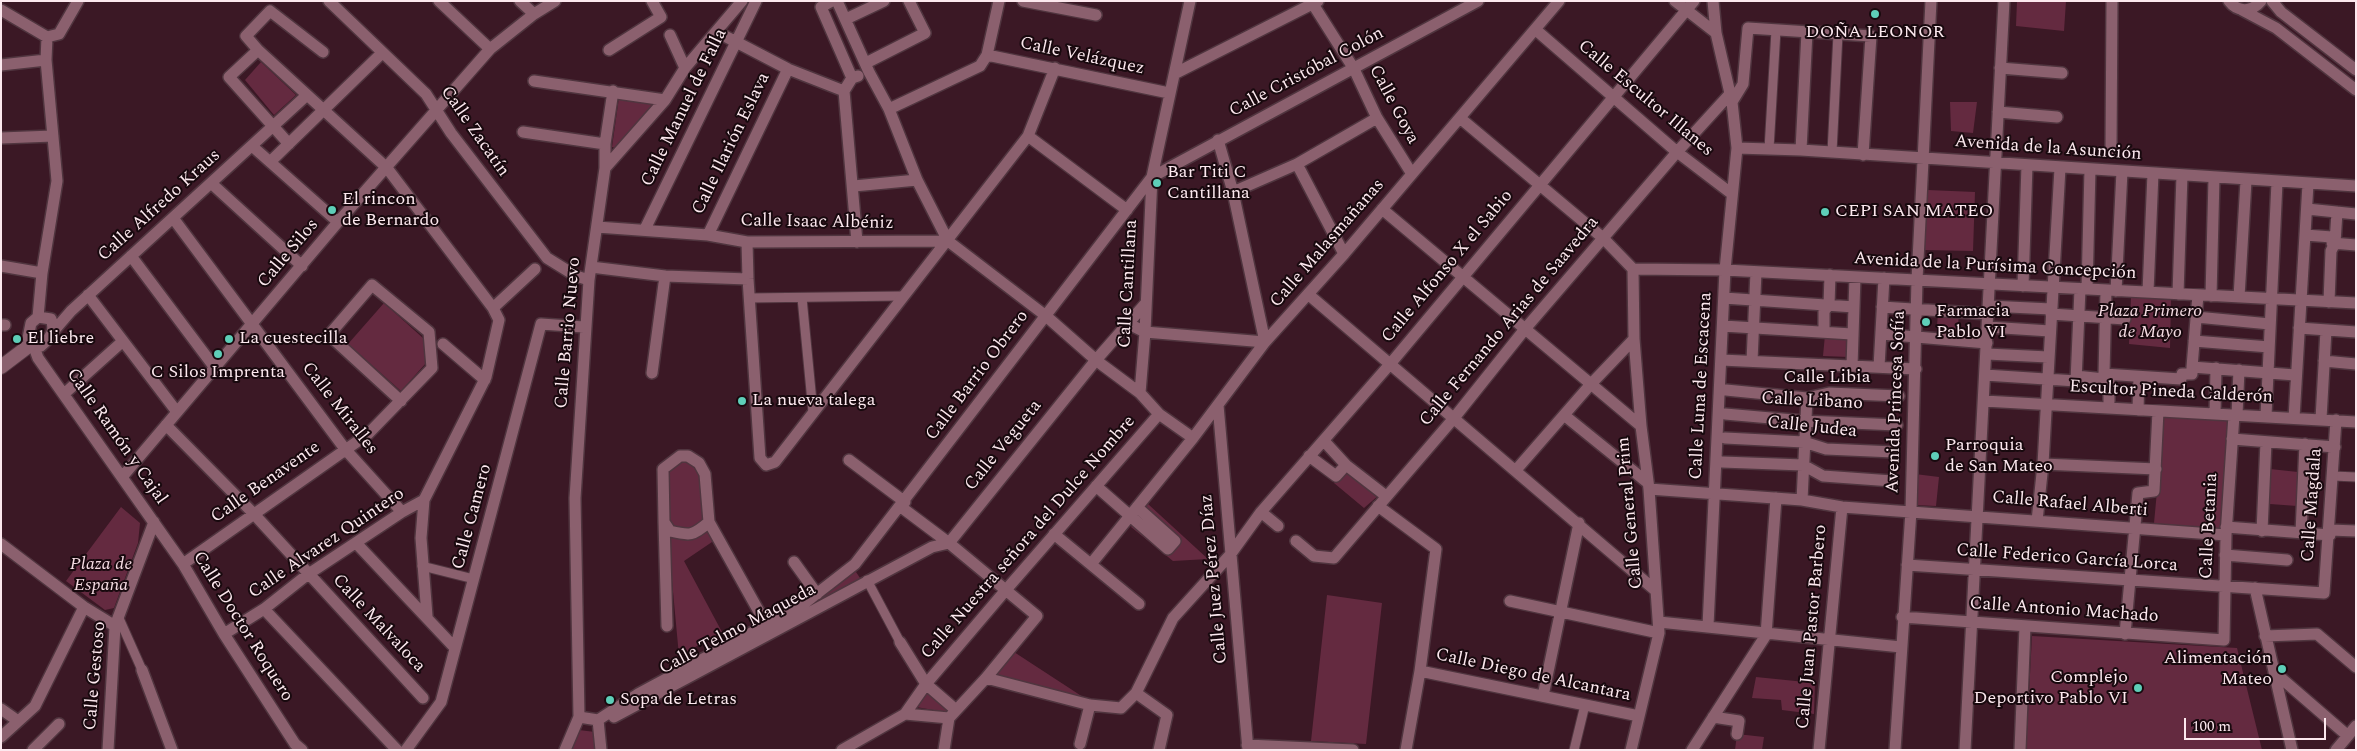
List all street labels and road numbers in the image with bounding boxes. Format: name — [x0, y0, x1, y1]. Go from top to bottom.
street label: Calle Cristóbal Colón — [1226, 23, 1388, 123]
street label: Calle Manuel de Falla — [637, 26, 733, 190]
street label: Calle Velázquez — [1018, 33, 1146, 81]
street label: Calle Escultor Illanes — [1573, 36, 1717, 162]
street label: Calle Goya — [1363, 62, 1423, 148]
street label: Calle Ilarión Eslava — [688, 70, 776, 218]
street label: Calle Zacatín — [435, 82, 513, 182]
street label: Avenida de la Asunción — [1954, 132, 2142, 166]
street label: Calle Alfredo Kraus — [94, 145, 226, 267]
street label: Calle Malasmañanas — [1266, 175, 1390, 313]
street label: Calle Alfonso X el Sabio — [1378, 186, 1518, 348]
street label: Calle Isaac Albéniz — [740, 211, 894, 235]
street label: Calle Fernando Arias de Saavedra — [1416, 213, 1604, 431]
street label: Calle Silos — [254, 215, 324, 293]
street label: Calle Cantillana — [1115, 219, 1143, 349]
street label: Avenida de la Purísima Concepción — [1853, 249, 2137, 285]
street label: Calle Barrio Nuevo — [552, 256, 586, 410]
street label: Calle Luna de Escacena — [1686, 292, 1718, 480]
street label: Calle Barrio Obrero — [922, 307, 1034, 445]
street label: Avenida Princesa Sofía — [1883, 310, 1911, 494]
street label: Calle Miralles — [296, 358, 382, 460]
street label: Calle Ramón y Cajal — [61, 365, 171, 509]
street label: Calle Libia — [1783, 367, 1871, 389]
street label: Escultor Pineda Calderón — [2069, 377, 2273, 409]
street label: Calle Libano — [1761, 389, 1863, 415]
street label: Calle Vegueta — [961, 396, 1047, 496]
street label: Calle Nuestra señora del Dulce Nombre — [917, 412, 1141, 664]
street label: Calle Judea — [1766, 413, 1858, 443]
street label: Calle General Prim — [1614, 436, 1648, 590]
street label: Calle Benavente — [207, 437, 325, 529]
street label: Calle Magdala — [2298, 447, 2328, 563]
street label: Calle Camero — [449, 462, 497, 572]
street label: Calle Betania — [2196, 472, 2224, 580]
street label: Calle Alvarez Quintero — [245, 484, 409, 604]
street label: Calle Rafael Alberti — [1991, 487, 2149, 523]
street label: Calle Juez Pérez Díaz — [1197, 493, 1233, 665]
street label: Calle Juan Pastor Barbero — [1793, 524, 1833, 730]
street label: Calle Federico García Lorca — [1955, 540, 2179, 578]
street label: Calle Doctor Roquero — [187, 548, 297, 706]
street label: Calle Malvaloca — [327, 570, 429, 678]
street label: Calle Telmo Maqueda — [656, 580, 820, 680]
street label: Calle Antonio Machado — [1969, 594, 2159, 628]
street label: Calle Gestoso — [80, 621, 112, 731]
street label: Calle Diego de Alcantara — [1434, 645, 1632, 707]

